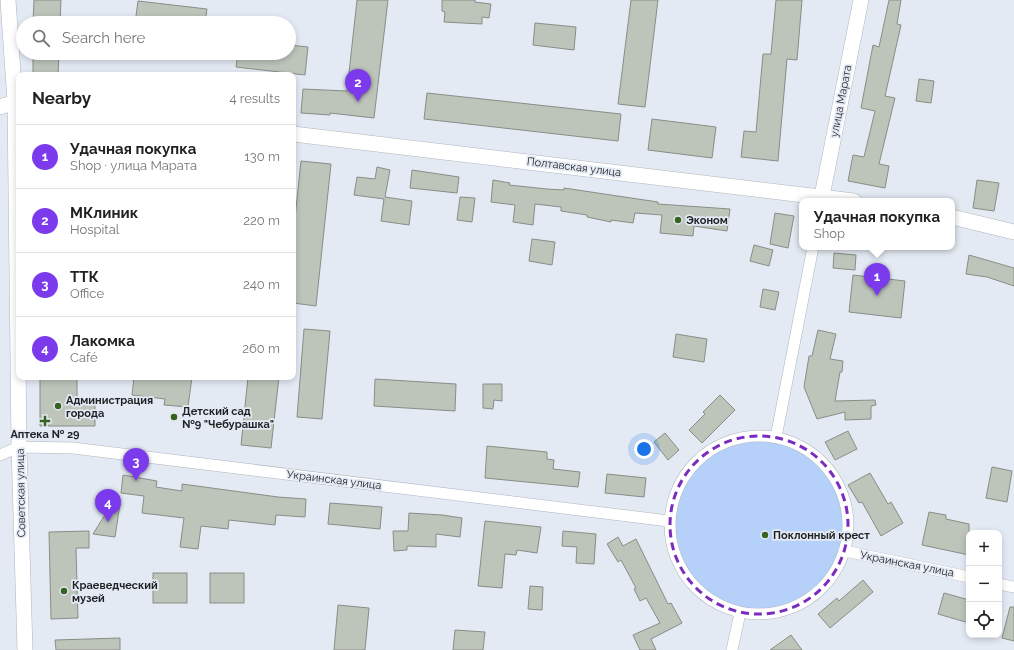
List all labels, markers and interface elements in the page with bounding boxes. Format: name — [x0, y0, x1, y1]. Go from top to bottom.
search box — [16, 16, 296, 60]
icon: search — [30, 27, 52, 49]
text: Search here — [62, 29, 145, 47]
street label: улица Марата — [828, 64, 854, 138]
pin: 2 — [345, 69, 371, 102]
text: Nearby — [32, 88, 91, 108]
text: 4 results — [229, 91, 280, 106]
text: Удачная покупка — [70, 140, 196, 158]
text: 1 — [42, 149, 48, 164]
text: 130 m — [244, 149, 280, 164]
street label: Полтавская улица — [526, 155, 622, 179]
text: Shop · улица Марата — [70, 158, 197, 173]
popup — [799, 198, 955, 250]
text: МКлиник — [70, 204, 138, 222]
text: Удачная покупка — [814, 208, 940, 226]
text: 2 — [41, 213, 49, 228]
text: 220 m — [243, 213, 280, 228]
place label: Эконом — [686, 214, 728, 227]
marker: Эконом — [673, 215, 683, 225]
text: Hospital — [70, 222, 119, 237]
text: Shop — [814, 226, 845, 241]
pin: 1 — [864, 263, 890, 296]
text: ТТК — [70, 268, 99, 286]
text: 3 — [41, 277, 49, 292]
text: 240 m — [243, 277, 280, 292]
text: Office — [70, 286, 104, 301]
text: Лакомка — [70, 332, 135, 350]
text: 4 — [41, 341, 49, 356]
text: 260 m — [242, 341, 280, 356]
text: Café — [70, 350, 98, 365]
place label: Администрация города — [66, 394, 153, 420]
marker: Администрация города — [53, 401, 63, 411]
place label: Детский сад №9 "Чебурашка" — [182, 405, 274, 431]
marker: Детский сад №9 "Чебурашка" — [169, 412, 179, 422]
marker: Аптека № 29 — [40, 416, 50, 426]
place label: Аптека № 29 — [10, 428, 80, 441]
your location — [634, 439, 654, 459]
pin: 3 — [123, 448, 149, 481]
street label: Советская улица — [14, 449, 28, 537]
street label: Украинская улица — [286, 468, 382, 492]
pin: 4 — [95, 489, 121, 522]
place label: Поклонный крест — [773, 529, 870, 542]
marker: Поклонный крест — [760, 530, 770, 540]
map controls — [966, 530, 1002, 638]
button: + — [966, 530, 1002, 566]
street label: Украинская улица — [859, 549, 955, 579]
button: − — [966, 566, 1002, 602]
place label: Краеведческий музей — [72, 579, 158, 605]
marker: Краеведческий музей — [59, 586, 69, 596]
button: locate — [966, 602, 1002, 638]

